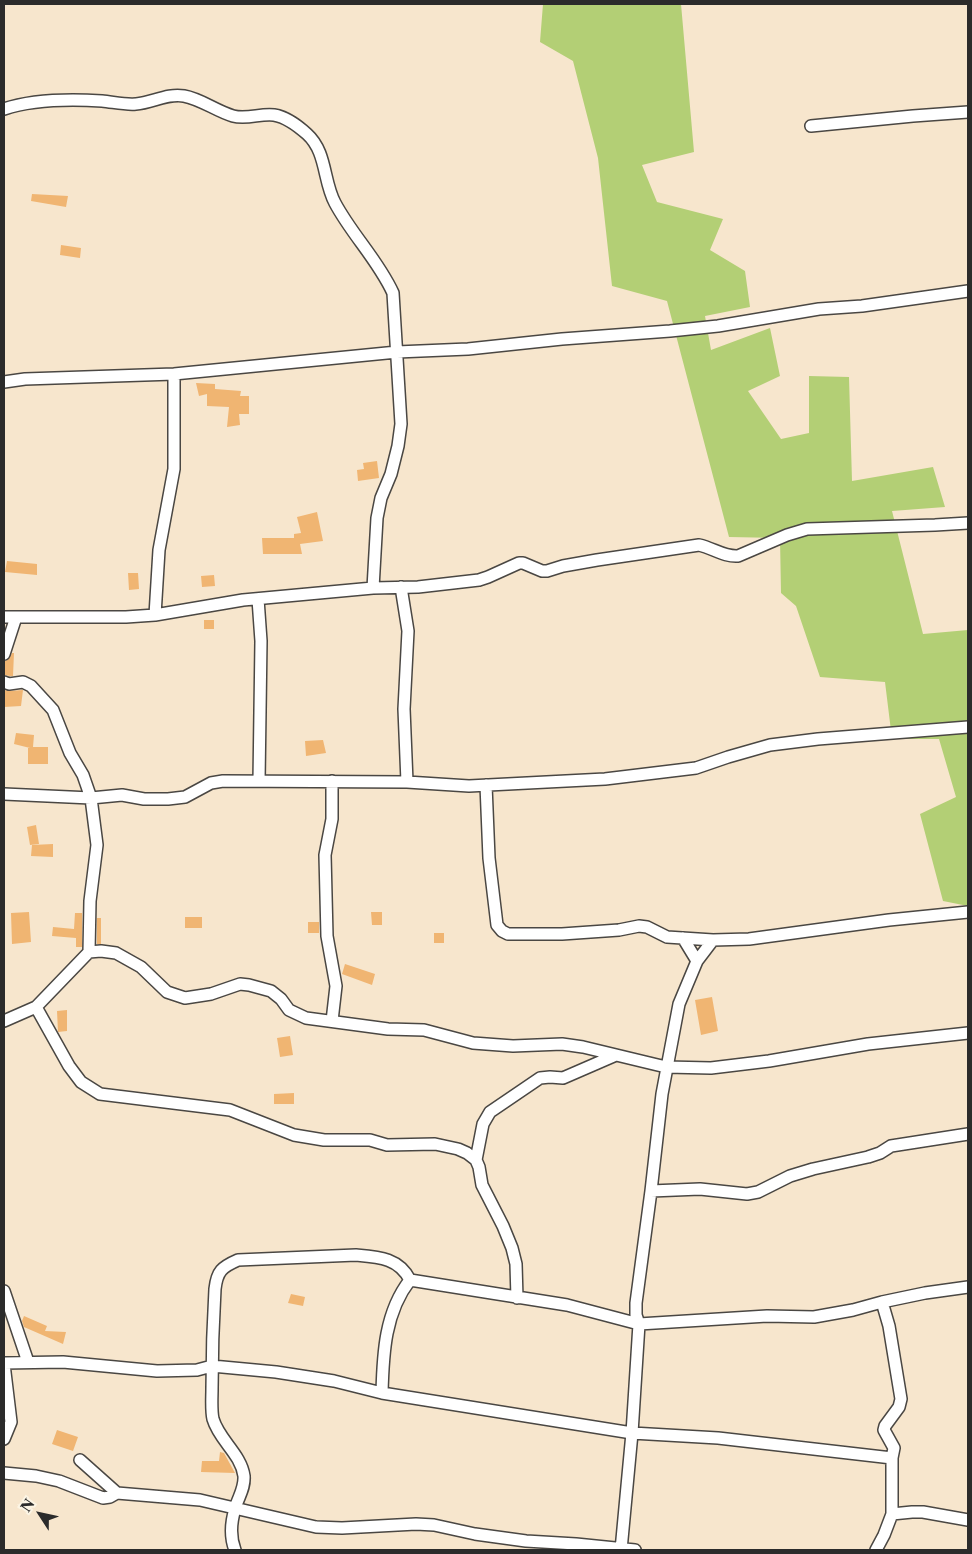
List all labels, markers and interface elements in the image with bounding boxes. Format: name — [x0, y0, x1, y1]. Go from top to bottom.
north arrow — [15, 1489, 65, 1539]
text: N — [17, 1495, 39, 1516]

